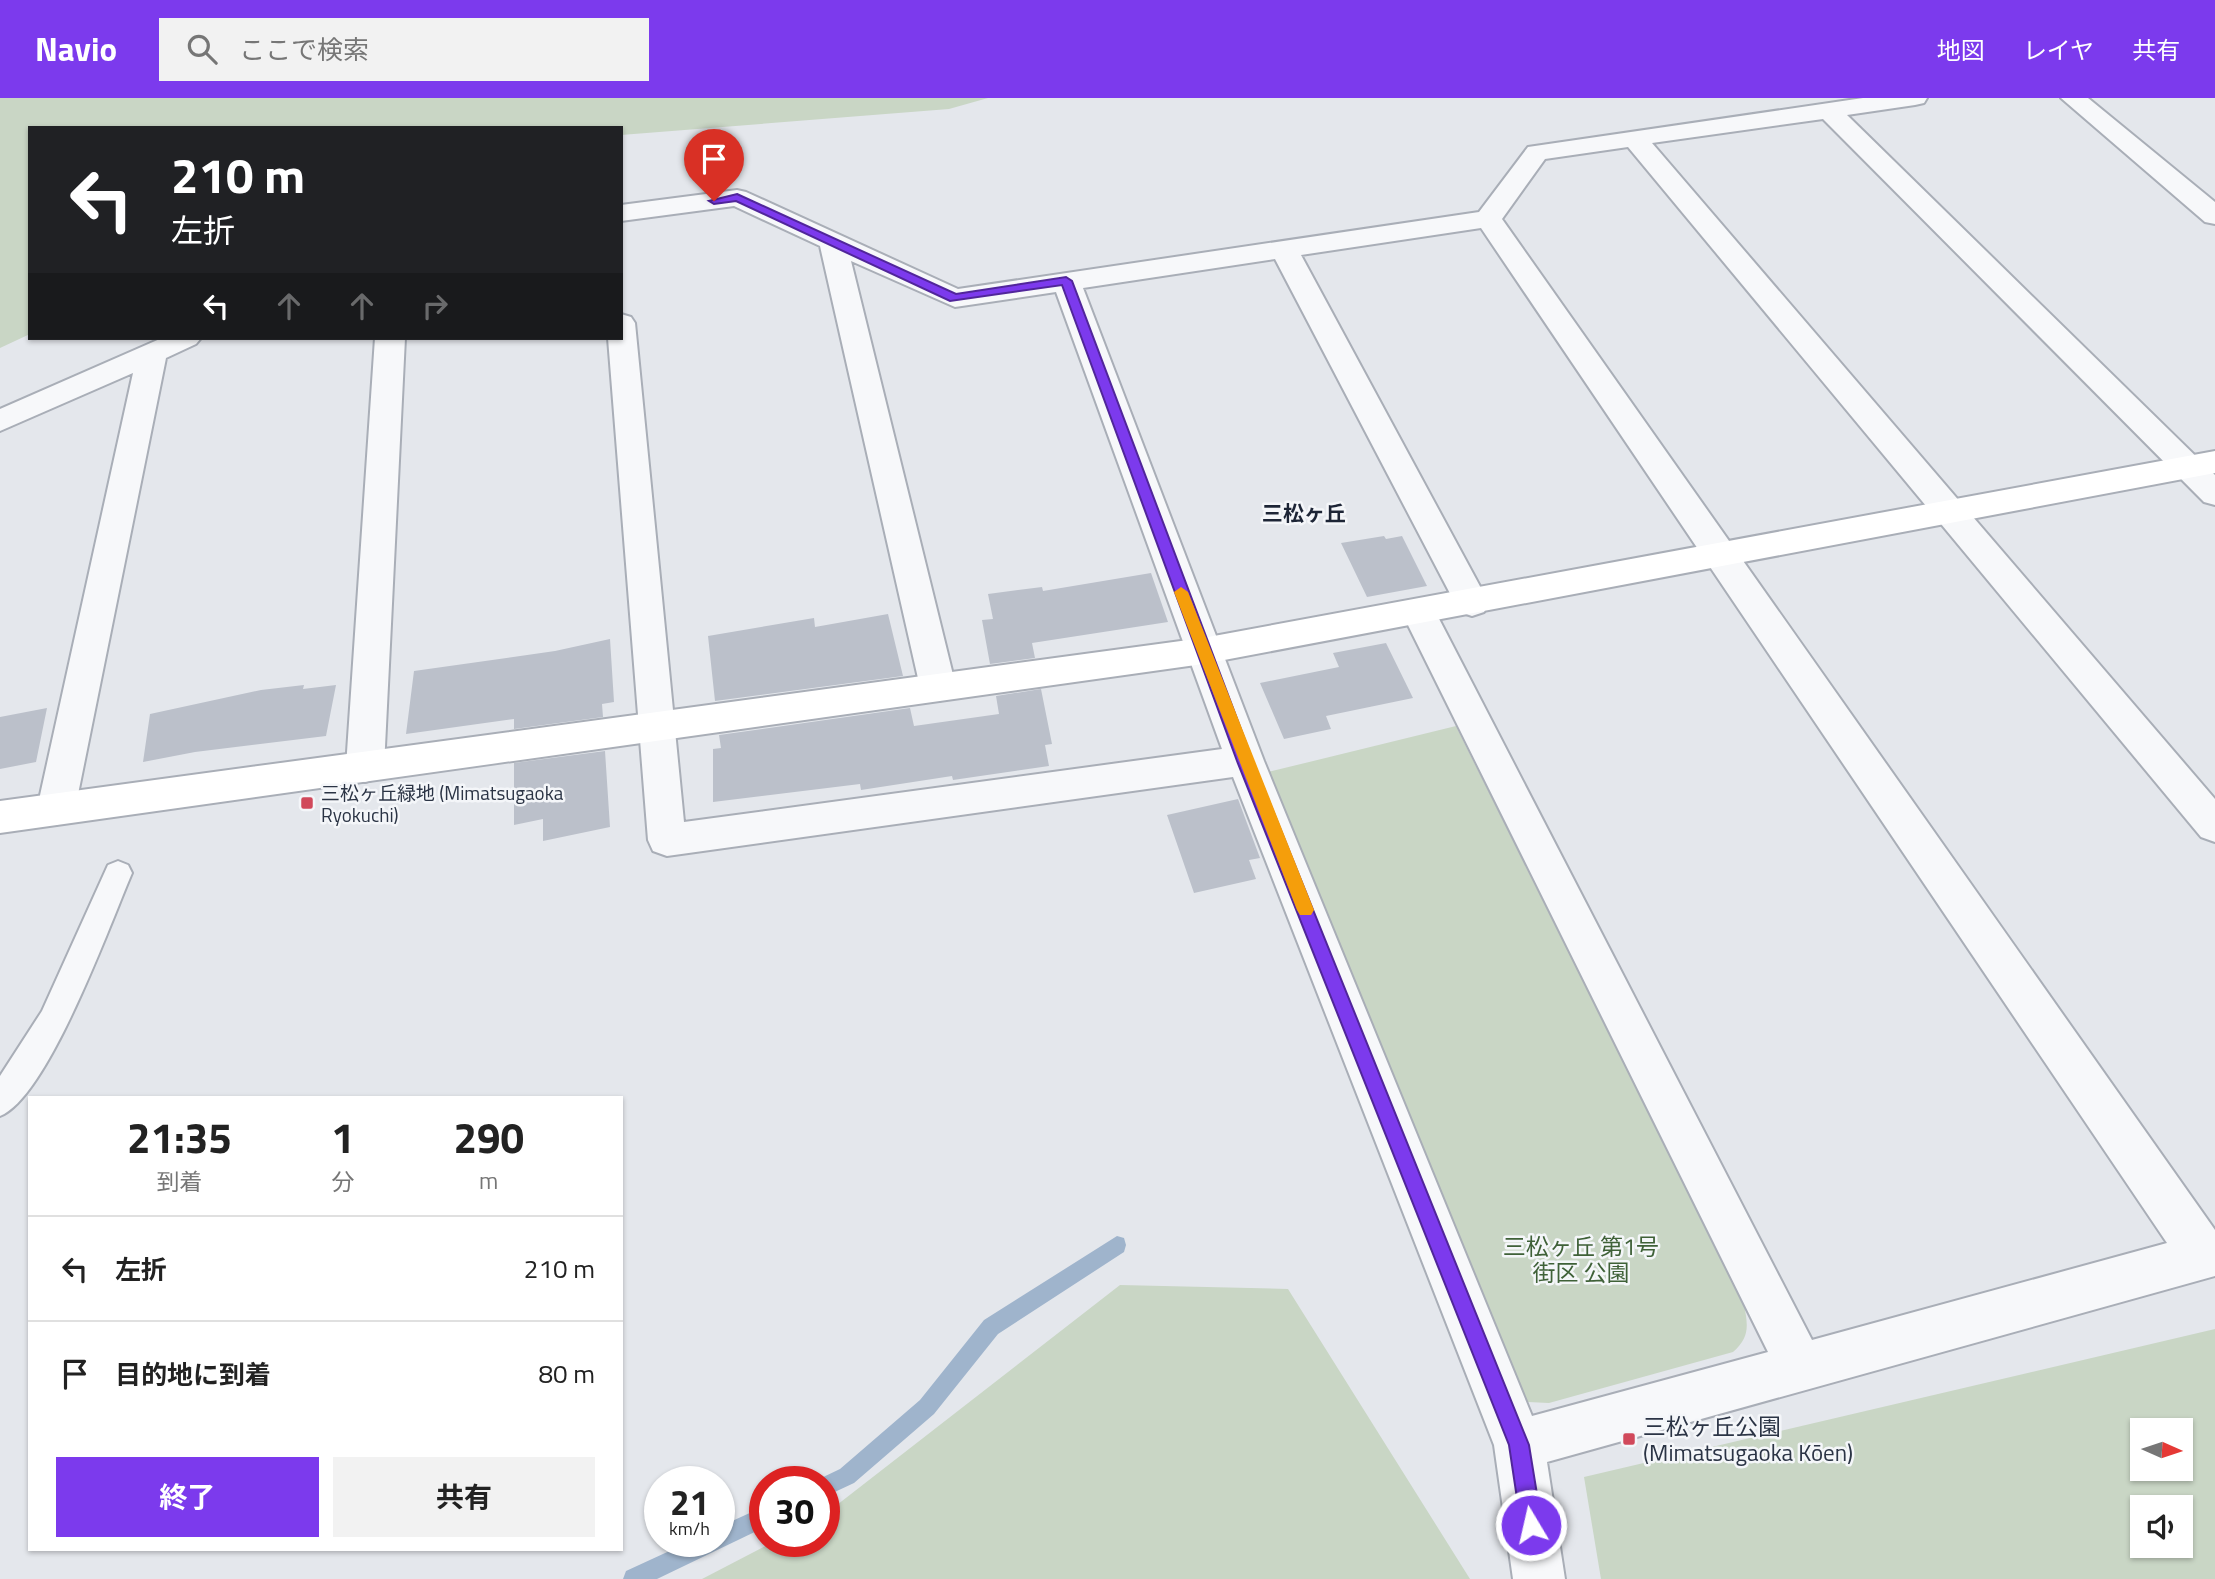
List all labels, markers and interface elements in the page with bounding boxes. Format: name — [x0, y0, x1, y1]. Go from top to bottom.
search box — [159, 18, 649, 81]
text: Navio — [35, 24, 117, 74]
icon: search — [183, 30, 221, 68]
text: ここで検索 — [239, 30, 369, 69]
text: 地図 — [1937, 32, 1985, 68]
text: レイヤ — [2023, 32, 2094, 68]
text: 共有 — [2132, 32, 2180, 68]
pin — [684, 129, 744, 201]
text: 210 m — [171, 137, 305, 212]
icon: arrive — [695, 140, 733, 178]
icon: left — [56, 154, 147, 245]
text: 左折 — [171, 206, 235, 254]
icon: left — [197, 287, 235, 325]
icon: ahead — [270, 287, 308, 325]
icon: ahead — [343, 287, 381, 325]
icon: right — [416, 287, 454, 325]
district label: 三松ヶ丘 — [1262, 497, 1346, 529]
place label: 三松ヶ丘緑地 (Mimatsugaoka Ryokuchi) — [321, 778, 564, 829]
marker: 三松ヶ丘緑地 (Mimatsugaoka Ryokuchi) — [299, 795, 315, 811]
text: 21:35 — [127, 1105, 232, 1169]
text: 1 — [331, 1105, 354, 1169]
text: 290 — [453, 1105, 524, 1169]
text: m — [479, 1163, 498, 1198]
text: 到着 — [156, 1164, 202, 1199]
text: 分 — [331, 1164, 354, 1199]
park label: 三松ヶ丘 第1号 街区 公園 — [1503, 1229, 1659, 1290]
text: 210 m — [524, 1249, 595, 1288]
icon: left — [56, 1250, 94, 1288]
text: 左折 — [115, 1250, 167, 1289]
text: 80 m — [538, 1354, 595, 1393]
icon: arrive — [56, 1355, 94, 1393]
text: 目的地に到着 — [115, 1355, 271, 1394]
place label: 三松ヶ丘公園 (Mimatsugaoka Kōen) — [1643, 1409, 1853, 1470]
north arrow — [2130, 1418, 2193, 1480]
map controls — [2130, 1418, 2193, 1558]
marker: 三松ヶ丘公園 (Mimatsugaoka Kōen) — [1621, 1431, 1637, 1447]
button: 終了 — [56, 1457, 319, 1537]
button: 共有 — [333, 1457, 595, 1537]
speed limit sign: 30 — [749, 1466, 840, 1557]
text: 21 — [670, 1475, 709, 1529]
position arrow — [1494, 1488, 1568, 1562]
button: sound — [2130, 1495, 2193, 1558]
text: km/h — [669, 1515, 710, 1542]

